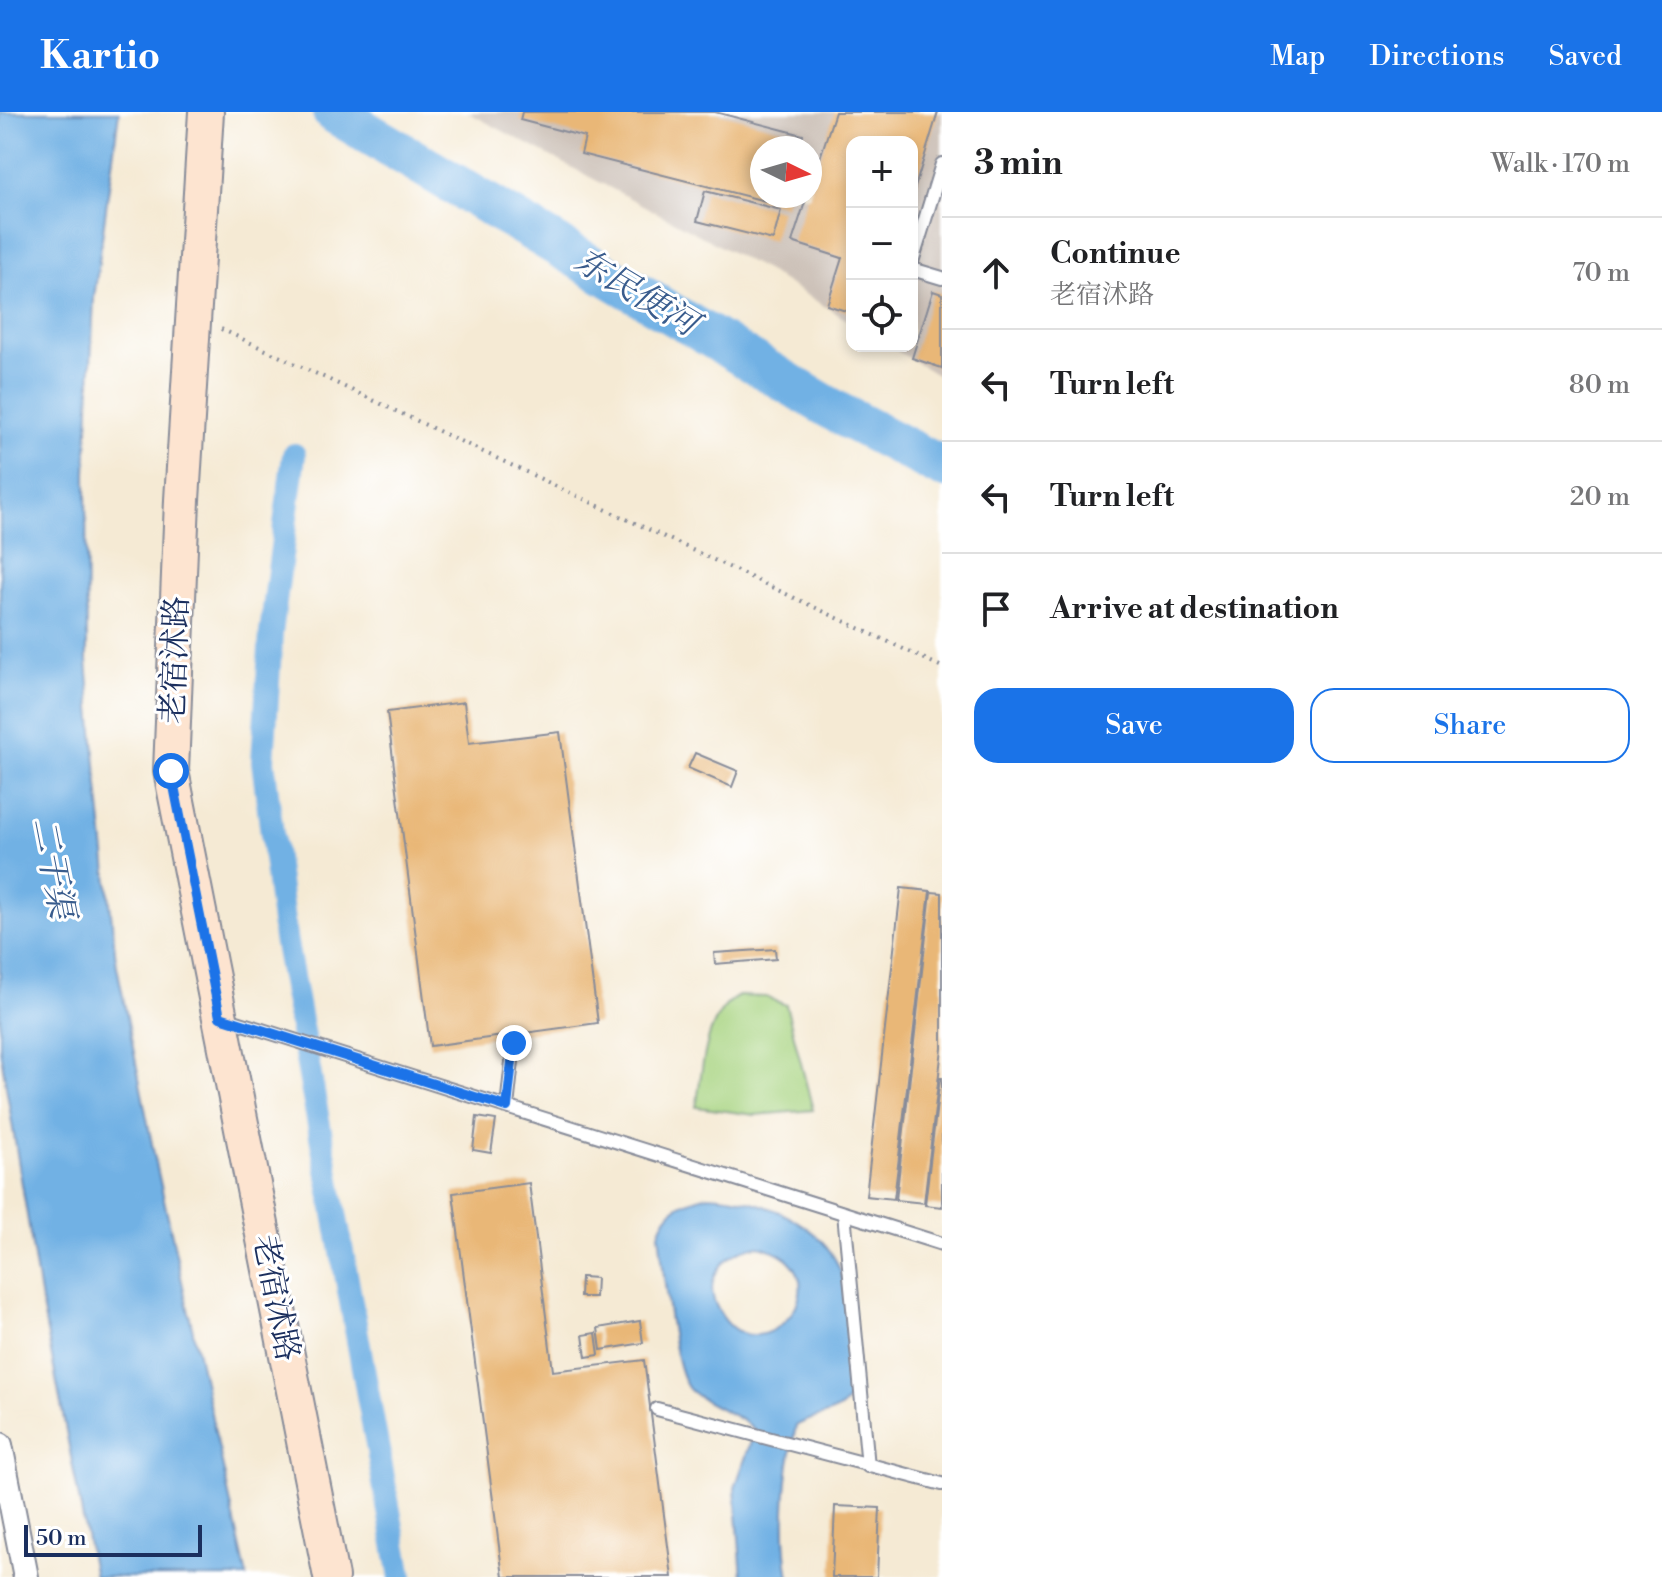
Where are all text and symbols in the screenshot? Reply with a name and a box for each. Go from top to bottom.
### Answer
text: Kartio [40,33,160,80]
text: Map [1270,39,1325,74]
text: Directions [1369,39,1504,74]
text: Saved [1548,39,1622,74]
north arrow [750,136,822,208]
map controls [846,136,918,352]
button: + [846,136,918,208]
text: 3 min [974,143,1063,185]
text: Walk · 170 m [1491,148,1630,180]
button: − [846,208,918,280]
text: Continue [1050,235,1181,273]
water label: 东民便河 [567,240,710,349]
icon: ahead [974,251,1018,295]
text: 70 m [1572,257,1630,289]
text: 老宿沭路 [1050,279,1154,311]
button: locate [846,280,918,352]
icon: left [974,363,1018,407]
text: Turn left [1050,366,1174,404]
text: 80 m [1569,369,1630,401]
icon: left [974,475,1018,519]
text: Turn left [1050,478,1174,516]
text: 20 m [1570,481,1630,513]
icon: arrive [974,587,1018,631]
text: Arrive at destination [1050,590,1339,628]
street label: 老宿沭路 [153,595,197,725]
button: Save [974,688,1294,763]
button: Share [1310,688,1630,763]
route start [153,753,189,789]
water label: 二干渠 [22,814,83,926]
route end [496,1025,532,1061]
street label: 老宿沭路 [244,1231,308,1365]
scale bar [24,1521,202,1557]
text: 50 m [36,1525,87,1552]

